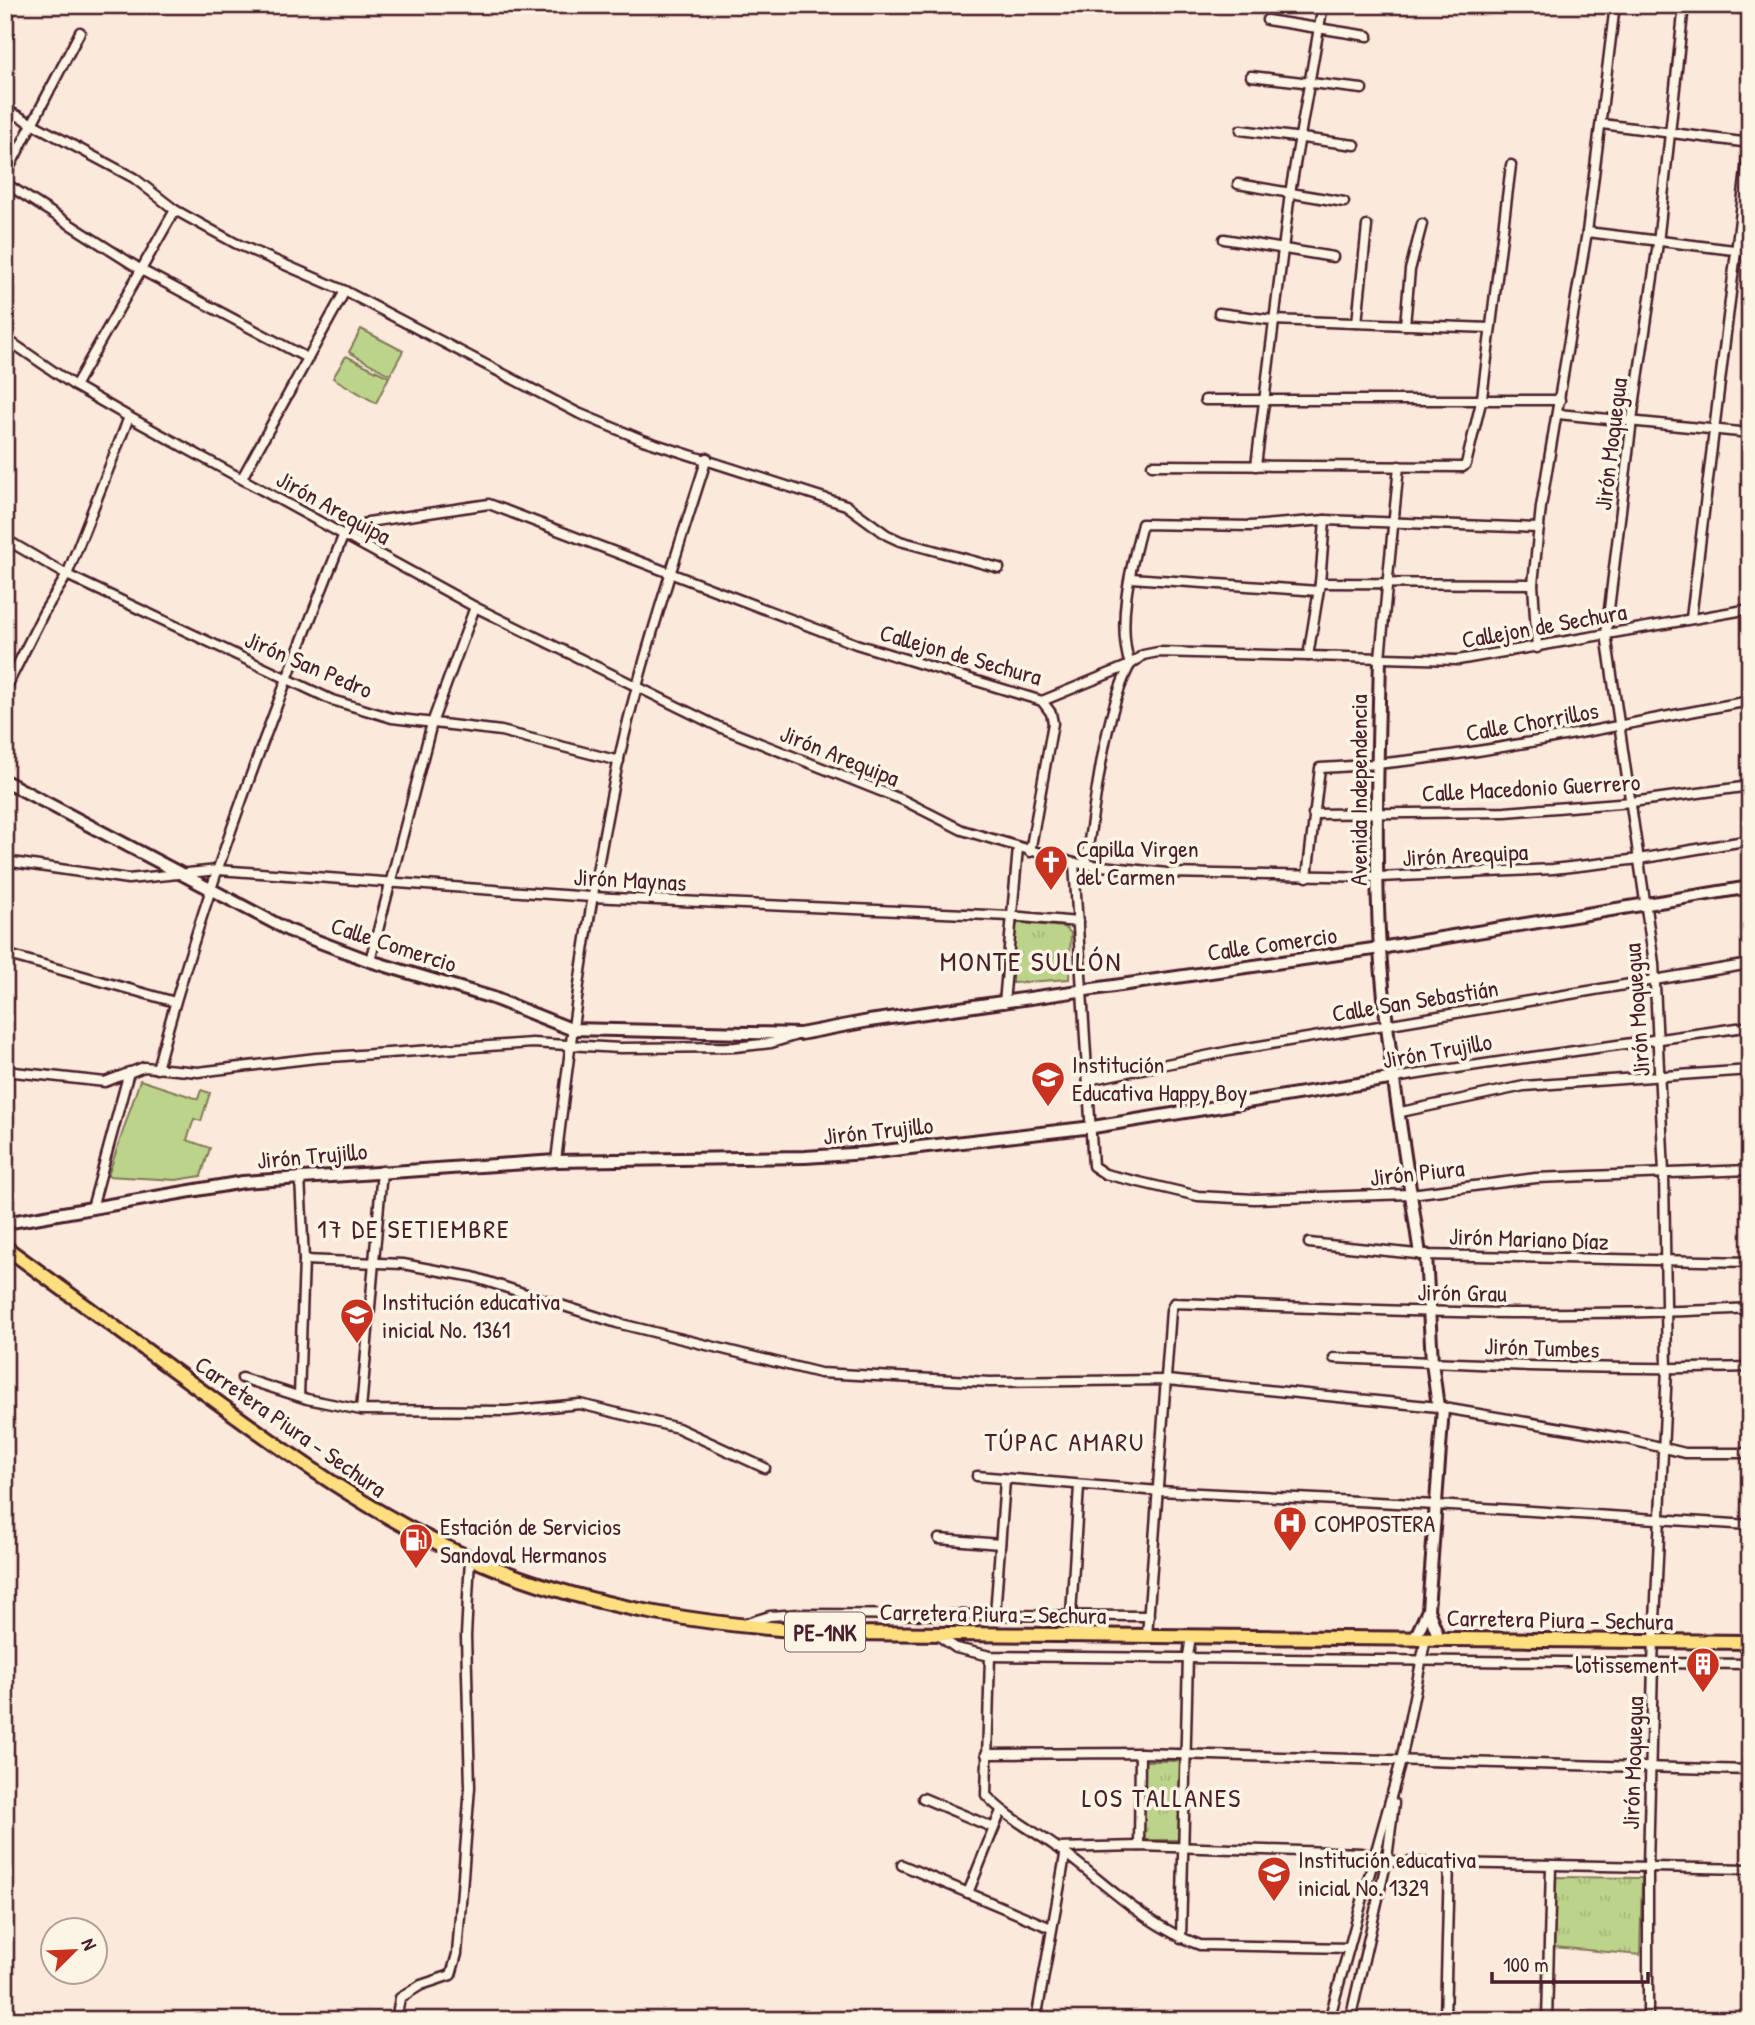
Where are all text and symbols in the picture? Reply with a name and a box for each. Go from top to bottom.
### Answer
street label: Jirón Moquegua [1586,376,1634,512]
street label: Jirón Arequipa [271,463,397,551]
street label: Callejon de Sechura [1459,595,1629,655]
street label: Callejon de Sechura [876,616,1046,692]
street label: Jirón San Pedro [240,623,378,705]
street label: Avenida Independencia [1342,694,1374,886]
street label: Calle Chorrillos [1463,694,1601,748]
street label: Jirón Arequipa [776,717,904,793]
street label: Calle Macedonio Guerrero [1421,765,1641,809]
place label: Capilla Virgen del Carmen [1076,832,1199,892]
street label: Jirón Arequipa [1401,835,1529,873]
church icon: Capilla Virgen del Carmen [1032,843,1070,892]
street label: Jirón Maynas [573,860,687,898]
street label: Calle Comercio [327,909,461,979]
street label: Calle Comercio [1205,918,1339,968]
district label: MONTE SULLÓN [940,942,1122,980]
street label: Jirón Moquegua [1615,942,1657,1078]
street label: Calle San Sebastián [1330,971,1500,1029]
street label: Jirón Trujillo [1380,1025,1495,1075]
place label: Institución Educativa Happy Boy [1072,1048,1247,1108]
school or university icon: Institución Educativa Happy Boy [1029,1059,1067,1108]
street label: Jirón Trujillo [821,1108,935,1152]
street label: Jirón Trujillo [255,1134,369,1176]
street label: Jirón Piura [1368,1151,1466,1193]
district label: 17 DE SETIEMBRE [317,1211,511,1246]
street label: Jirón Mariano Díaz [1449,1219,1609,1257]
street label: Jirón Grau [1417,1275,1507,1309]
place label: Institución educativa inicial No. 1361 [382,1285,560,1345]
school or university icon: Institución educativa inicial No. 1361 [338,1296,376,1345]
street label: Jirón Tumbes [1484,1329,1600,1365]
street label: Carretera Piura - Sechura [189,1348,393,1504]
district label: TÚPAC AMARU [985,1424,1145,1459]
hospital icon: COMPOSTERA [1271,1504,1309,1553]
place label: COMPOSTERA [1314,1507,1435,1539]
place label: Estación de Servicios Sandoval Hermanos [440,1510,621,1570]
fuel station icon: Estación de Servicios Sandoval Hermanos [397,1521,435,1570]
street label: Carretera Piura - Sechura [879,1595,1107,1631]
street label: Carretera Piura - Sechura [1446,1601,1674,1637]
road number: PE-1NK [785,1612,865,1652]
building icon: lotissement [1684,1645,1722,1694]
place label: lotissement [1575,1648,1679,1680]
street label: Jirón Moquegua [1614,1696,1650,1830]
district label: LOS TALLANES [1082,1780,1242,1815]
place label: Institución educativa inicial No. 1329 [1298,1843,1476,1903]
school or university icon: Institución educativa inicial No. 1329 [1255,1854,1293,1903]
north arrow [38,1916,108,1986]
text: N [76,1934,103,1954]
scale bar [1492,1941,1648,1985]
text: 100 m [1503,1950,1549,1979]

